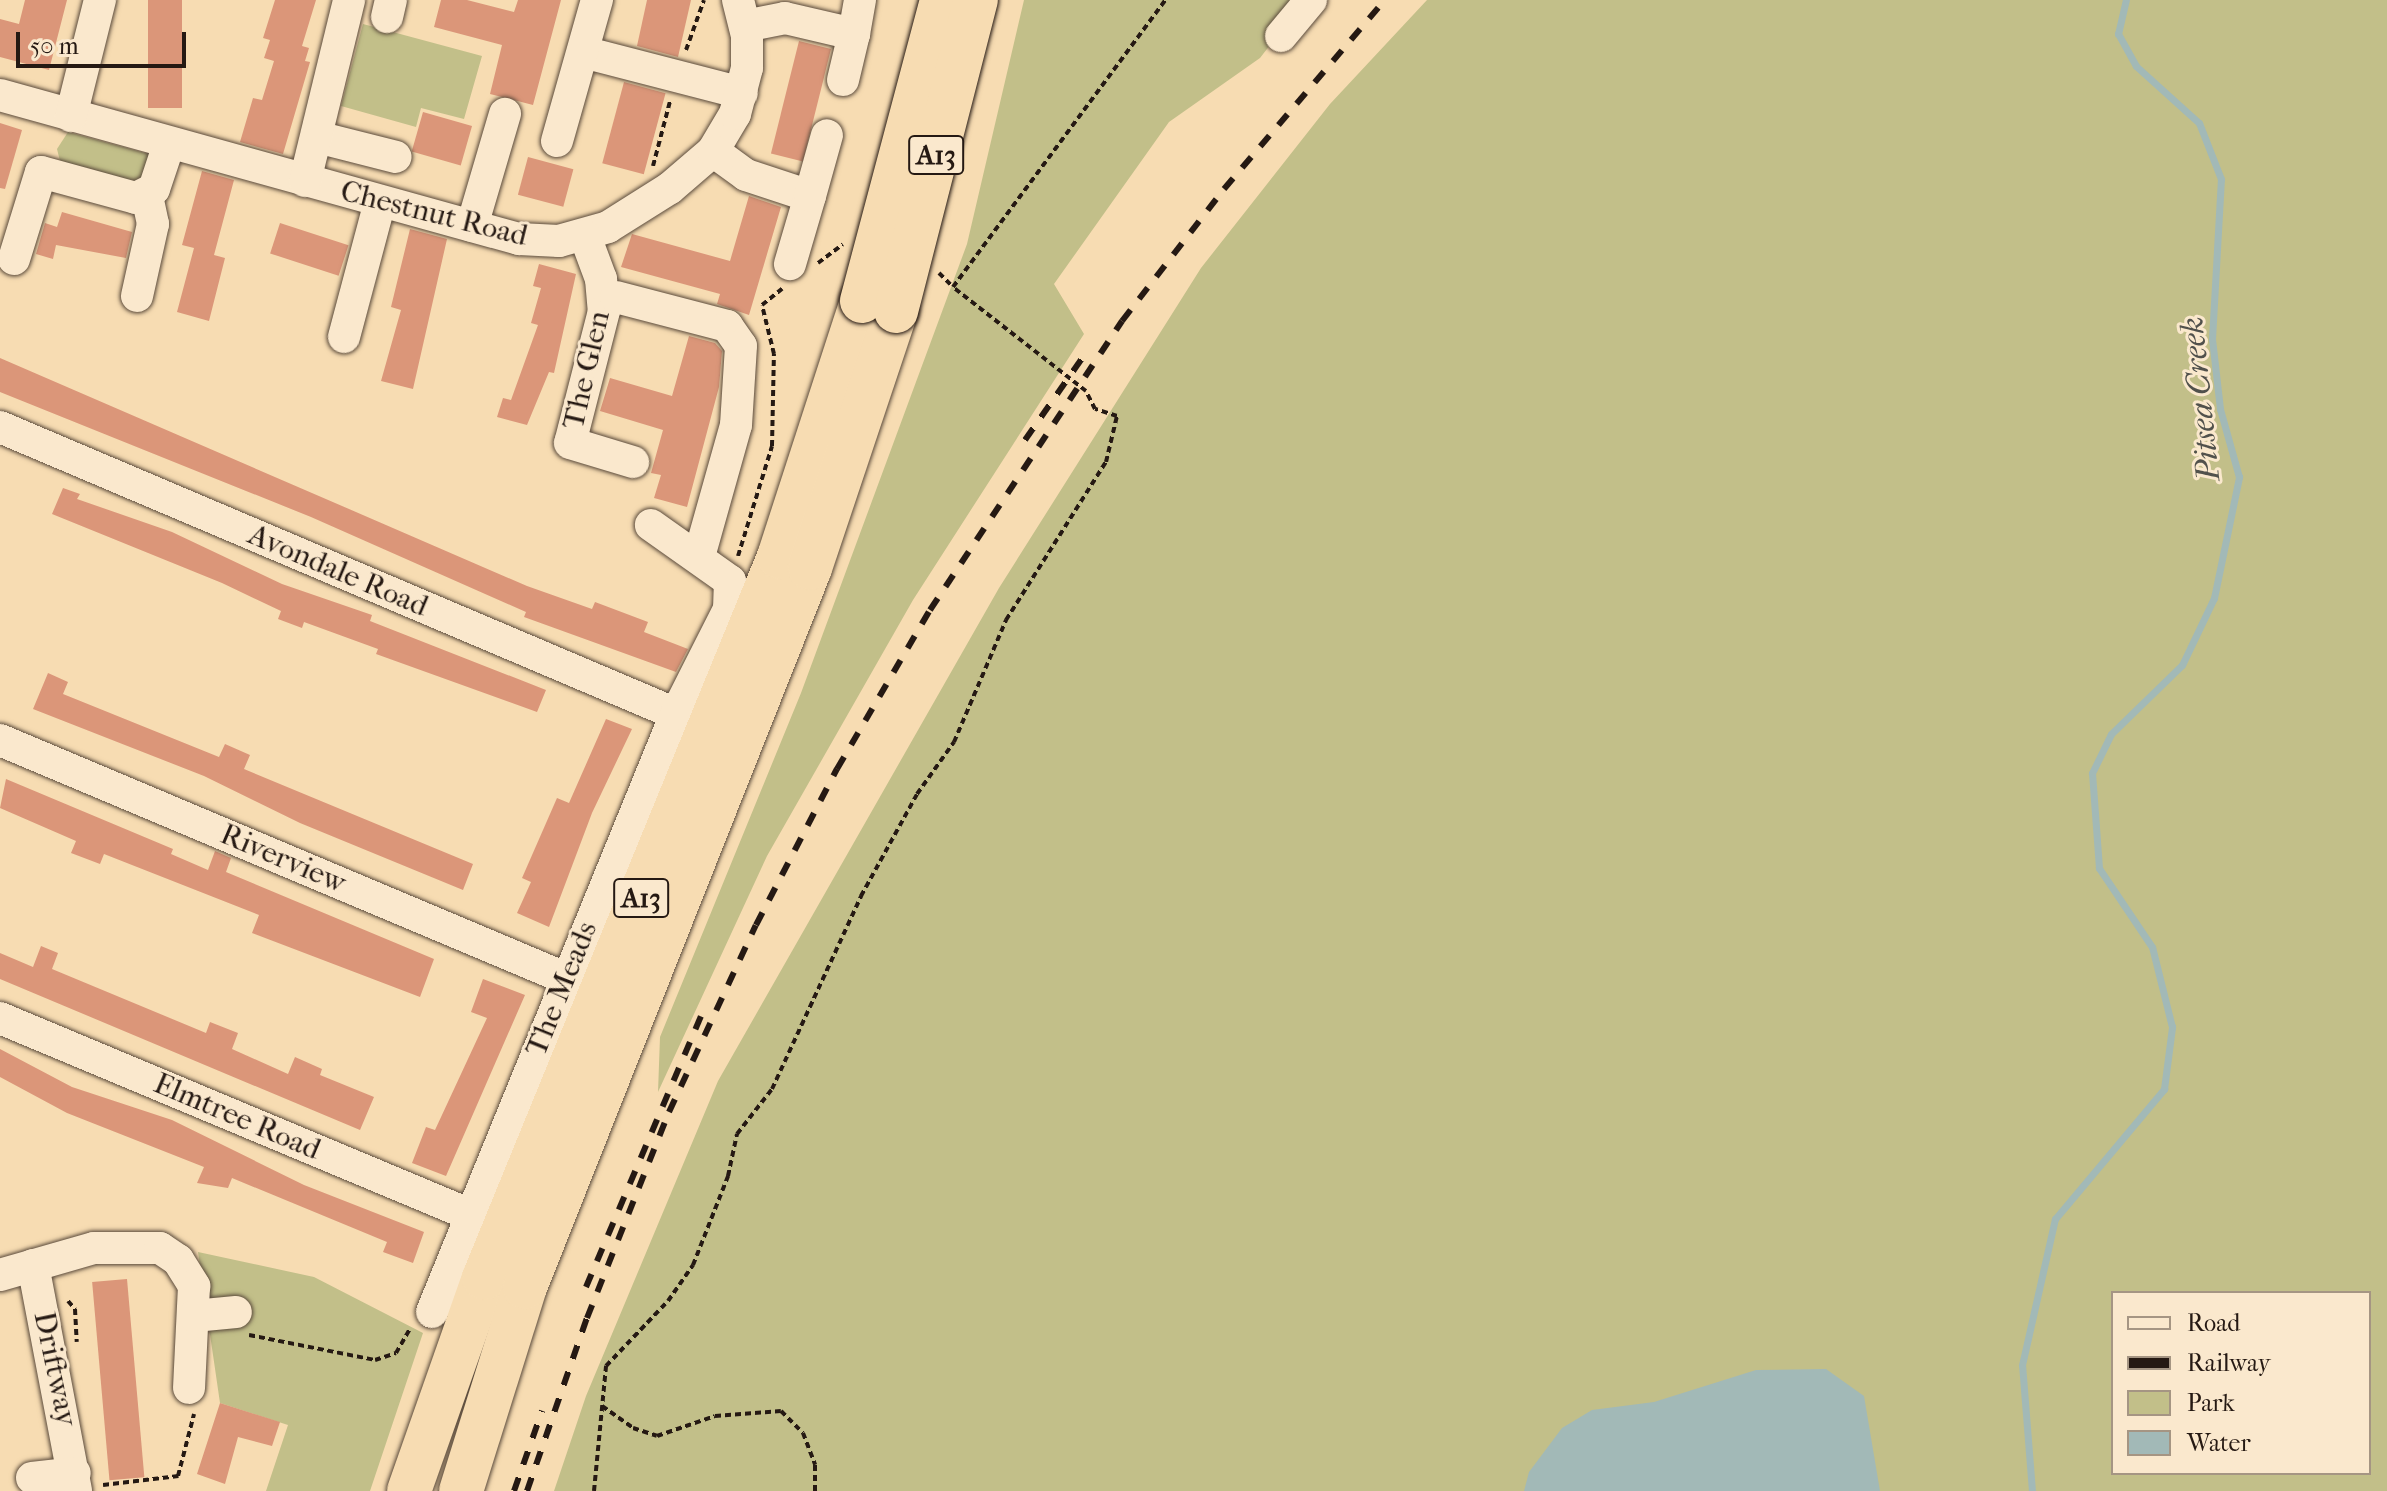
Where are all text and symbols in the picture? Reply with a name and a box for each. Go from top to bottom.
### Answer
scale bar [20,16,190,66]
text: 50 m [30,32,79,60]
road number: A13 [908,131,964,179]
street label: Chestnut Road [337,173,531,255]
street label: The Glen [556,307,618,433]
water label: Pitsea Creek [2173,315,2229,483]
street label: Avondale Road [243,517,433,625]
street label: Riverview [215,816,351,902]
road number: A13 [613,874,669,922]
street label: The Meads [519,916,605,1062]
street label: Elmtree Road [148,1066,326,1168]
legend [2111,1291,2371,1475]
street label: Driftway [25,1308,85,1430]
text: Road [2187,1309,2240,1337]
text: Railway [2187,1349,2270,1377]
text: Park [2187,1389,2235,1417]
text: Water [2187,1429,2251,1457]

